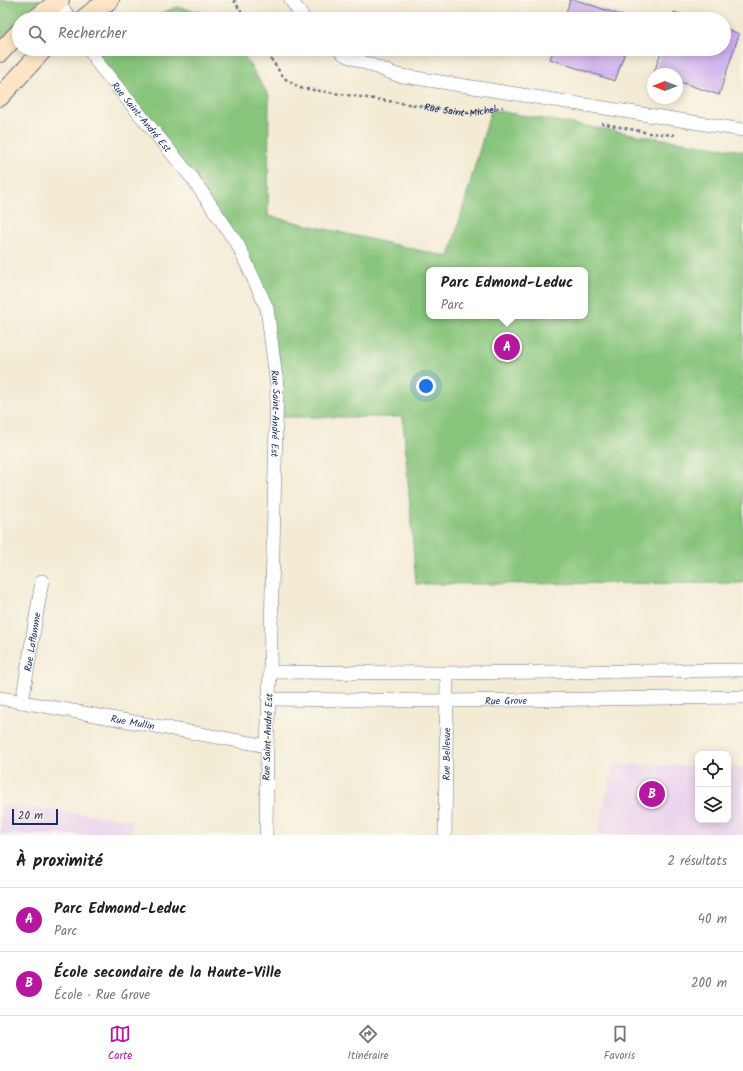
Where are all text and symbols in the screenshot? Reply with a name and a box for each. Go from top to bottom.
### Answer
search box [12,12,731,56]
text: Rechercher [58,22,126,46]
icon: search [26,23,48,45]
north arrow [647,68,683,104]
street label: Rue Saint-André Est [107,79,175,156]
street label: Rue Saint-Michel [423,99,498,122]
popup [426,267,588,319]
text: Parc Edmond-Leduc [441,271,573,295]
text: Parc [441,295,464,316]
pin: A [494,332,520,362]
street label: Rue Saint-André Est [266,369,284,458]
your location [416,376,436,396]
street label: Rue Laflamme [20,611,46,673]
street label: Rue Saint-André Est [258,693,278,781]
street label: Rue Grove [485,693,528,709]
street label: Rue Mullin [109,711,156,735]
street label: Rue Bellevue [439,727,455,781]
map controls [695,751,731,823]
button: locate [695,751,731,787]
pin: B [639,779,665,809]
button: layers [695,787,731,823]
scale bar [12,807,58,826]
text: 20 m [18,807,43,825]
text: À proximité [16,848,103,875]
text: 2 résultats [668,851,727,872]
text: Parc Edmond-Leduc [54,897,186,921]
text: A [25,909,33,930]
text: 40 m [698,909,727,930]
text: Parc [54,921,77,942]
text: École secondaire de la Haute-Ville [54,961,281,985]
text: B [25,973,33,994]
text: 200 m [691,973,727,994]
text: École · Rue Grove [54,985,150,1006]
tab: Carte [108,1023,132,1065]
tab: Itinéraire [348,1023,389,1065]
tab: Favoris [604,1023,635,1065]

